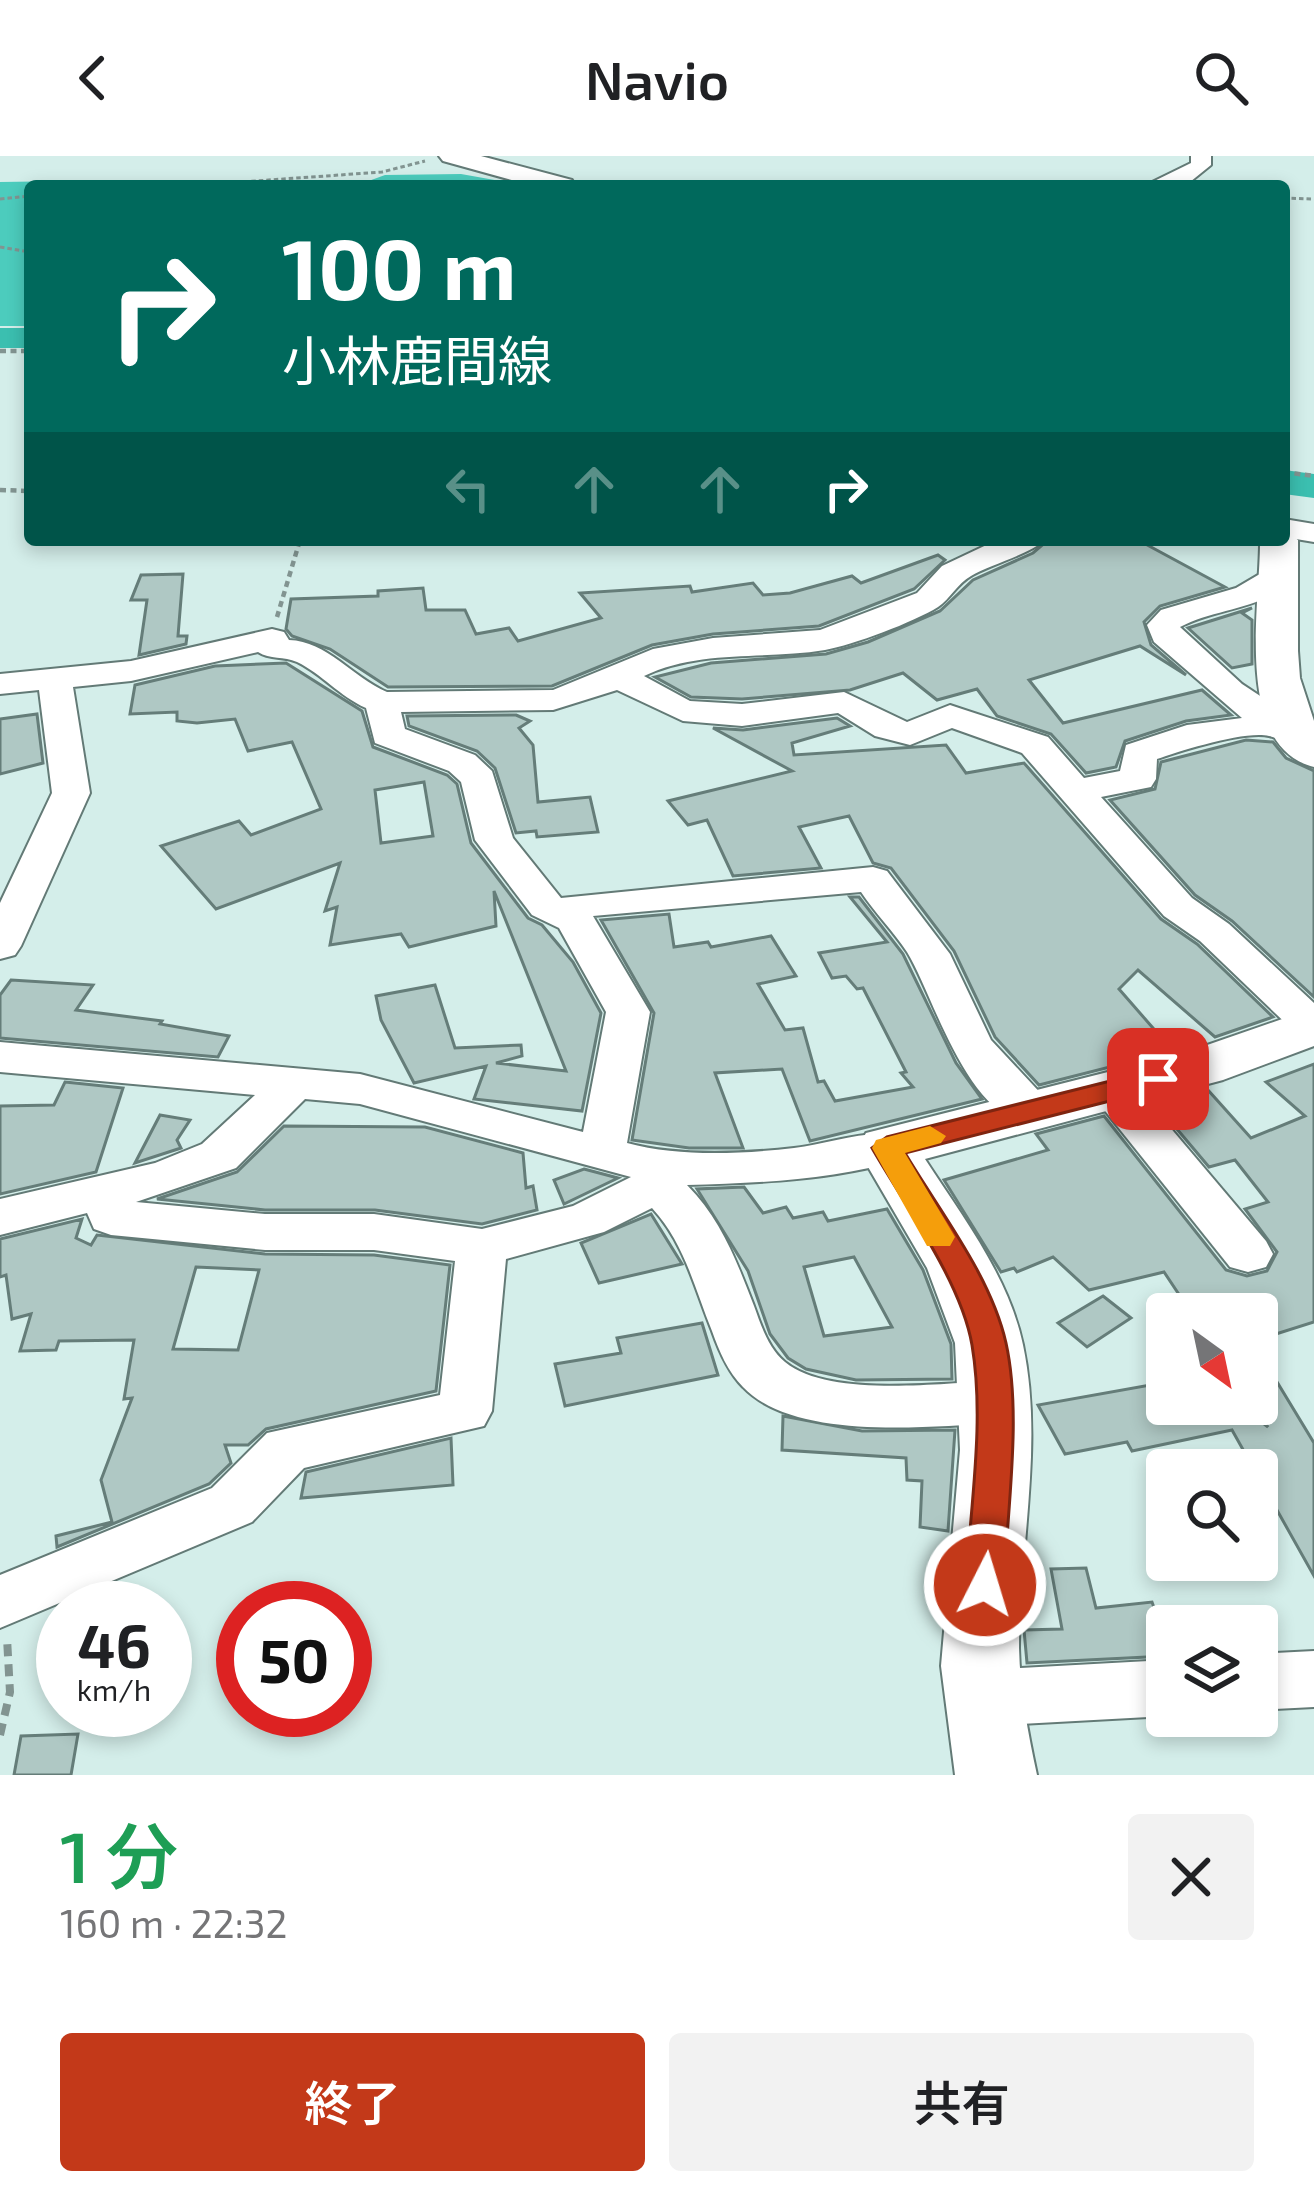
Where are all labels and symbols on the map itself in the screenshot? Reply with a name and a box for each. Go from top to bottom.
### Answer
pin [1107,1028,1209,1130]
north arrow [1146,1293,1278,1425]
position arrow [922,1522,1048,1648]
speed limit sign: 50 [216,1581,372,1737]

